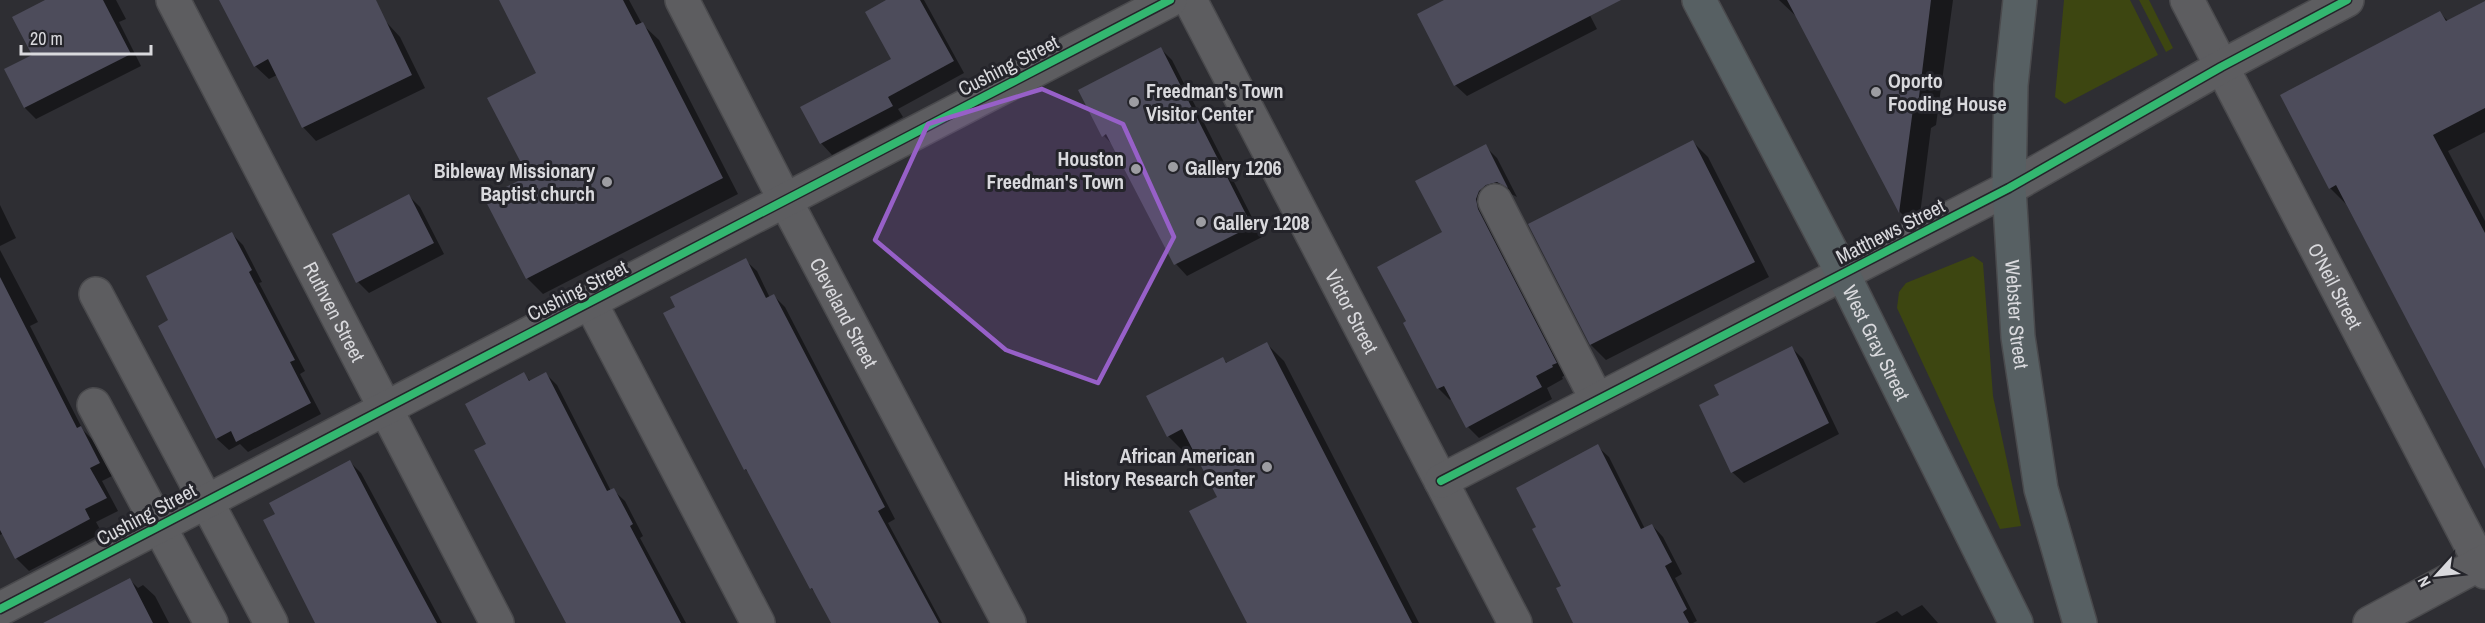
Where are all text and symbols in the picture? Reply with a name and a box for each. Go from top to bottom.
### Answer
scale bar [21,18,152,56]
text: 20 m [30,26,63,51]
street label: Cushing Street [953,28,1063,102]
place label: Oporto Fooding House [1888,67,2007,117]
place label: Freedman's Town Visitor Center [1146,77,1284,127]
marker: Oporto Fooding House [1869,85,1883,99]
marker: Freedman's Town Visitor Center [1127,95,1141,109]
place label: Houston Freedman's Town [986,145,1124,195]
place label: Gallery 1206 [1185,154,1282,181]
place label: Bibleway Missionary Baptist church [434,157,596,207]
marker: Gallery 1206 [1166,160,1180,174]
marker: Houston Freedman's Town [1129,162,1143,176]
marker: Bibleway Missionary Baptist church [600,175,614,189]
street label: Matthews Street [1831,192,1949,270]
place label: Gallery 1208 [1213,209,1310,236]
marker: Gallery 1208 [1194,215,1208,229]
street label: O'Neil Street [2302,238,2370,334]
street label: Cleveland Street [804,252,885,373]
street label: Cushing Street [522,253,632,327]
street label: Ruthven Street [298,257,372,367]
street label: Webster Street [2000,259,2036,371]
street label: Victor Street [1319,265,1386,358]
street label: West Gray Street [1837,280,1917,405]
place label: African American History Research Center [1064,442,1256,492]
marker: African American History Research Center [1260,460,1274,474]
street label: Cushing Street [91,476,201,552]
north arrow [2407,545,2467,605]
text: N [2412,573,2436,591]

